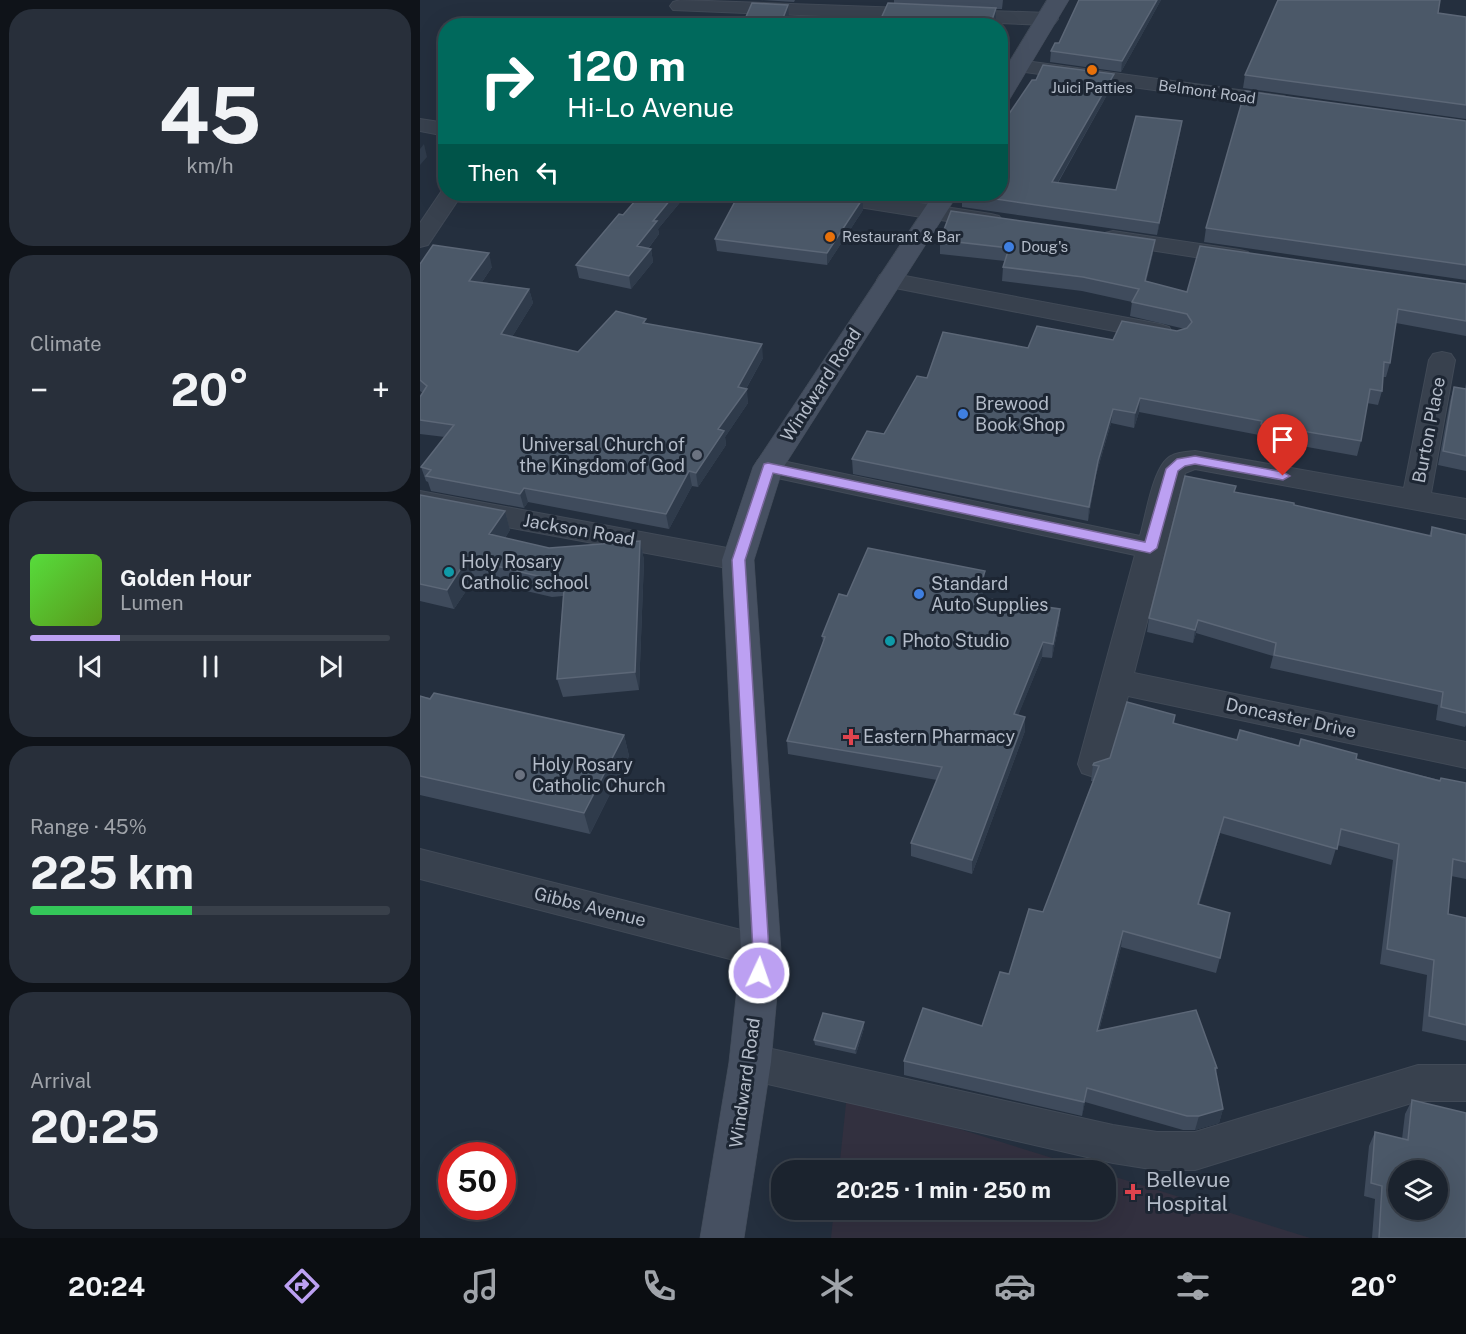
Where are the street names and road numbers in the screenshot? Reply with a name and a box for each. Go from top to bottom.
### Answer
street label: Belmont Road [1157,76,1257,107]
street label: Windward Road [776,324,865,445]
street label: Burton Place [1408,375,1449,485]
street label: Jackson Road [522,509,637,550]
street label: Doncaster Drive [1224,693,1358,742]
street label: Gibbs Avenue [532,882,648,931]
street label: Windward Road [725,1016,764,1149]

